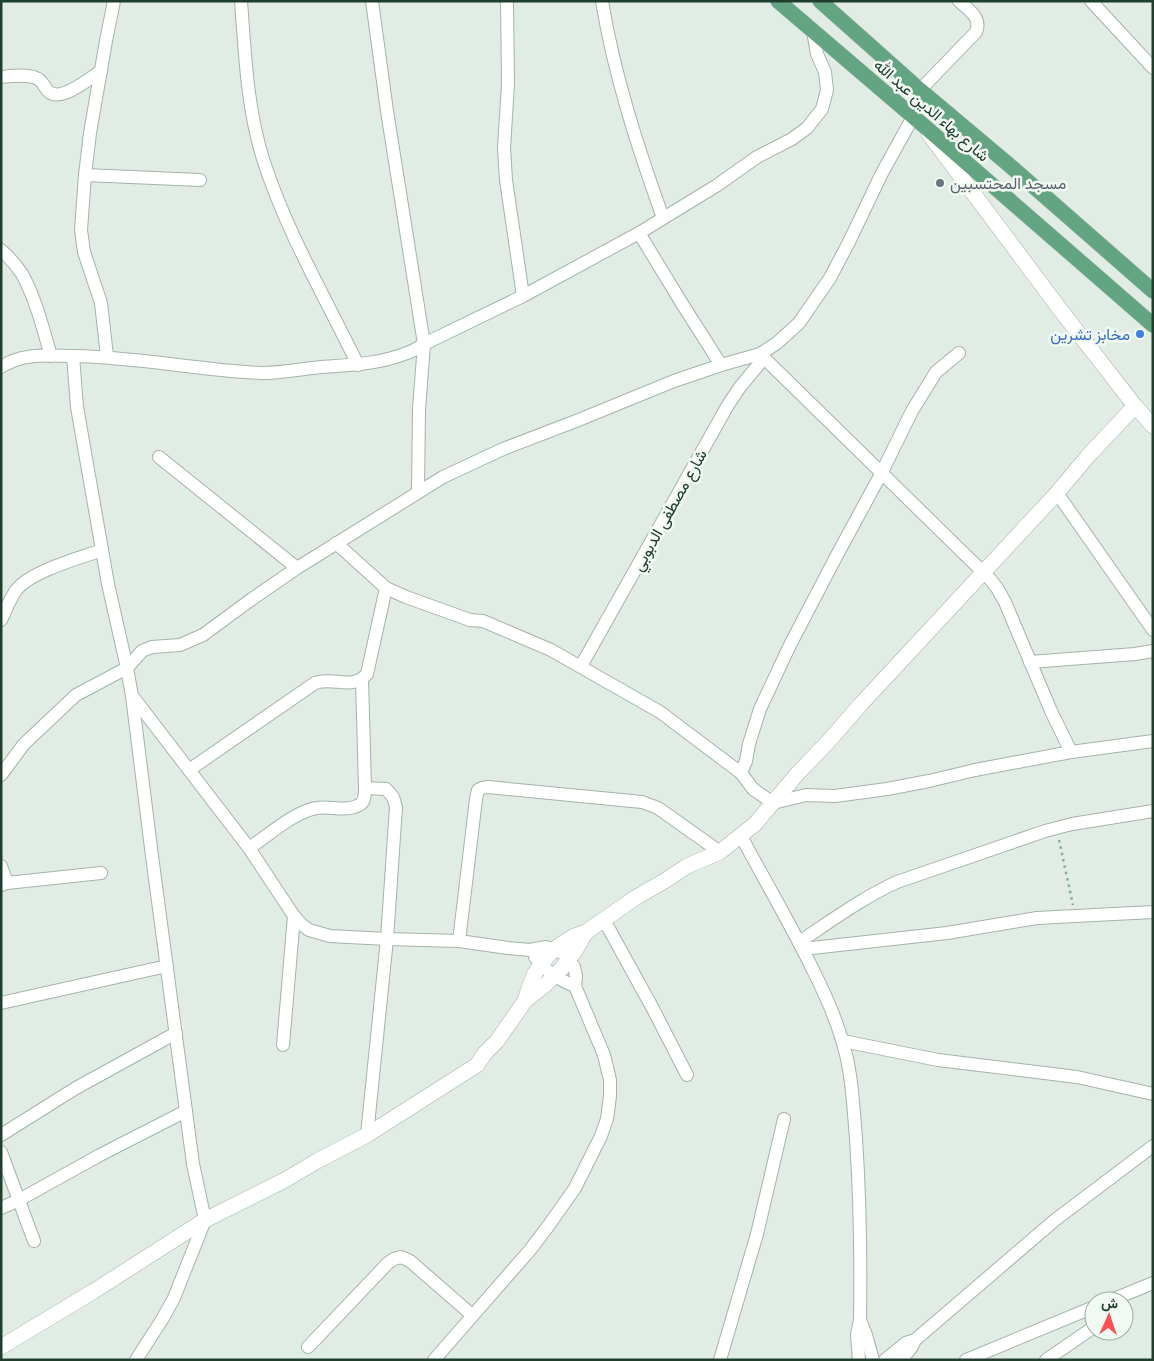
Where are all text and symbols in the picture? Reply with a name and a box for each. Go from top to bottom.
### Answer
street label: شارع بهاء الدين عبد الله [869,55,993,167]
place label: مسجد المحتسبين [950,174,1066,194]
marker: مسجد المحتسبين [934,177,946,189]
place label: مخابز تشرين [1050,325,1130,345]
marker: مخابز تشرين [1134,328,1146,340]
street label: شارع مصطفى الدبوبي [628,446,714,576]
north arrow [1084,1291,1134,1341]
text: ش [1101,1295,1119,1312]

